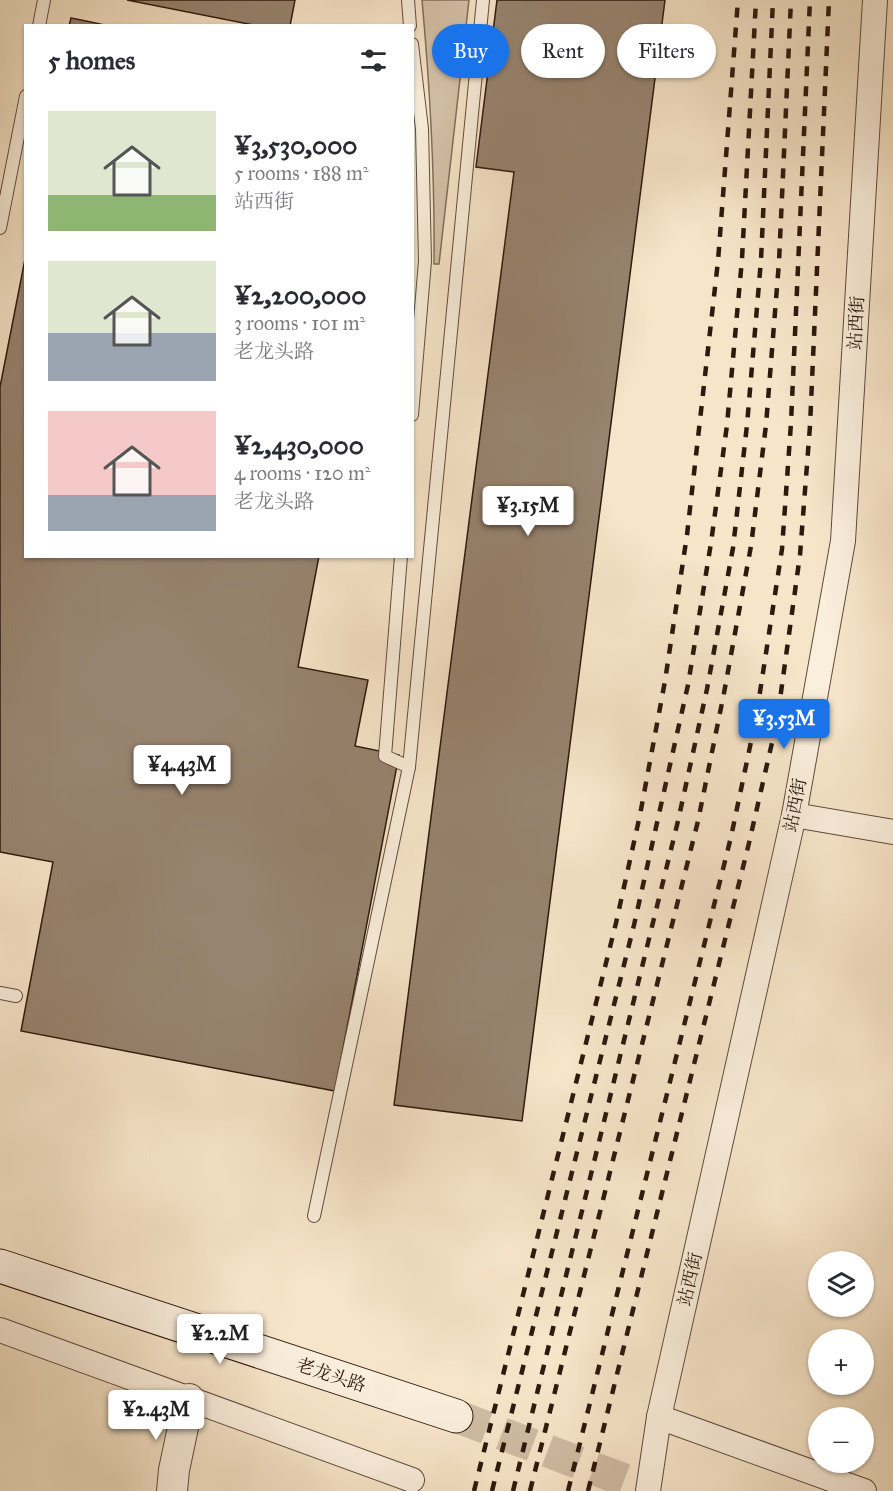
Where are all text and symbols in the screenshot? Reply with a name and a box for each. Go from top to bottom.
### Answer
chip: Buy [432,24,509,78]
chip: Rent [521,24,605,78]
chip: Filters [617,24,716,78]
text: 5 homes [48,44,135,76]
icon: filters [357,44,390,77]
text: ¥3,530,000 [234,129,357,161]
icon: home [96,135,168,207]
text: 5 rooms · 188 m² [234,161,369,185]
text: 站西街 [234,189,294,213]
text: ¥2,200,000 [234,279,366,311]
icon: home [96,285,168,357]
street label: 站西街 [844,295,868,351]
text: 3 rooms · 101 m² [234,311,365,335]
text: 老龙头路 [234,339,314,363]
text: ¥2,430,000 [234,429,364,461]
icon: home [96,435,168,507]
text: 4 rooms · 120 m² [234,461,371,485]
pin: ¥3.15M [479,486,577,537]
text: 老龙头路 [234,489,314,513]
text: ¥3.15M [497,493,559,517]
pin: ¥3.53M [735,699,833,750]
text: ¥3.53M [753,706,815,730]
pin: ¥4.43M [133,745,231,796]
text: ¥4.43M [148,752,216,776]
street label: 站西街 [779,776,811,834]
street label: 站西街 [673,1250,707,1308]
map controls [808,1251,874,1473]
button: layers [808,1251,874,1317]
pin: ¥2.2M [178,1314,262,1365]
text: ¥2.2M [191,1321,249,1345]
button: + [808,1329,874,1395]
street label: 老龙头路 [293,1353,369,1397]
pin: ¥2.43M [107,1390,205,1441]
text: ¥2.43M [122,1397,190,1421]
button: − [808,1407,874,1473]

